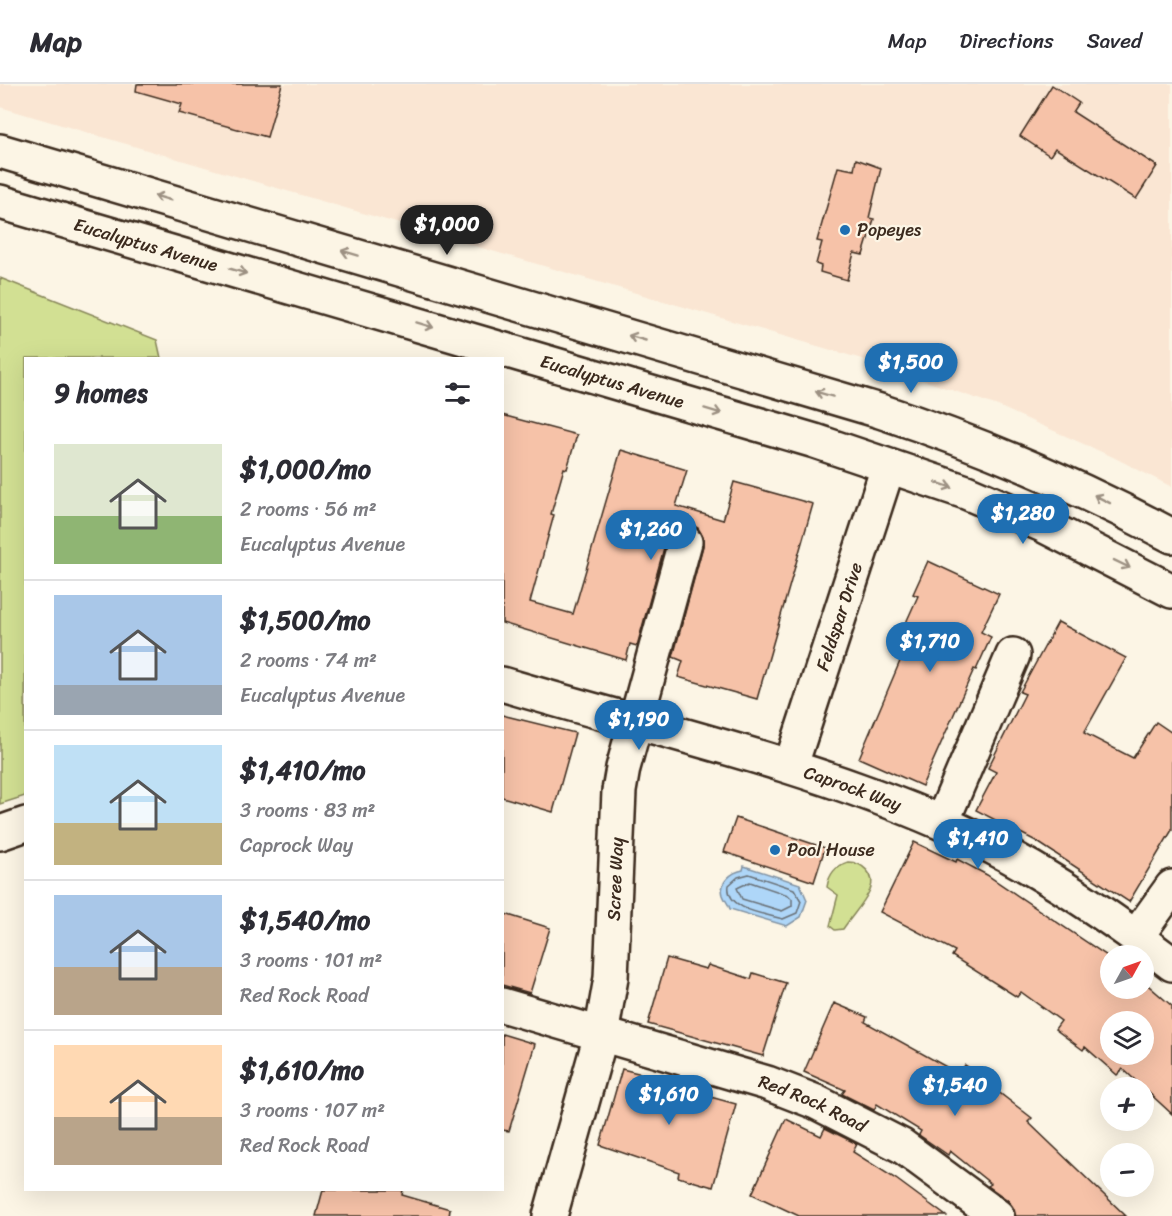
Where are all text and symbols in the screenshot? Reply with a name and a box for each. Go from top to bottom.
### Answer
text: Map [30,17,82,66]
text: Map [888,22,926,60]
text: Directions [959,22,1054,60]
text: Saved [1087,22,1142,60]
one-way arrow [154,192,173,203]
pin: $1,000 [398,205,496,256]
text: $1,000 [414,207,480,242]
street label: Eucalyptus Avenue [70,209,222,281]
place label: Popeyes [857,214,922,246]
marker: Popeyes [838,223,852,237]
one-way arrow [341,247,360,258]
one-way arrow [228,266,247,277]
one-way arrow [415,320,434,331]
one-way arrow [628,332,647,343]
pin: $1,500 [862,343,960,394]
street label: Eucalyptus Avenue [536,345,688,418]
text: $1,500 [879,345,943,380]
text: 9 homes [54,370,148,416]
icon: filters [441,377,474,410]
one-way arrow [815,388,834,399]
one-way arrow [703,406,722,417]
text: $1,000/mo [240,446,371,492]
icon: home [102,468,174,540]
one-way arrow [934,480,953,491]
text: 2 rooms · 56 m² [240,492,377,527]
one-way arrow [1093,492,1111,504]
pin: $1,280 [974,494,1072,545]
text: $1,280 [991,496,1055,531]
pin: $1,260 [602,510,700,561]
text: $1,260 [620,512,682,547]
text: Eucalyptus Avenue [240,527,405,562]
street label: Feldspar Drive [807,558,872,675]
one-way arrow [1113,559,1131,570]
text: $1,500/mo [240,597,370,643]
icon: home [102,619,174,691]
pin: $1,710 [881,622,979,673]
text: $1,710 [900,624,960,659]
text: 2 rooms · 74 m² [240,643,377,678]
text: Eucalyptus Avenue [240,678,405,713]
pin: $1,190 [590,700,688,751]
text: $1,190 [609,702,669,737]
text: $1,410/mo [240,747,366,793]
street label: Caprock Way [800,756,907,821]
icon: home [102,769,174,841]
text: 3 rooms · 83 m² [240,793,375,828]
pin: $1,410 [929,819,1027,870]
text: $1,410 [947,821,1009,856]
text: Caprock Way [240,828,353,863]
place label: Pool House [787,834,875,866]
street label: Scree Way [597,836,633,921]
marker: Pool House [768,843,782,857]
text: $1,540/mo [240,897,370,943]
icon: home [102,919,174,991]
text: 3 rooms · 101 m² [240,943,382,978]
north arrow [1100,945,1154,999]
map controls [1100,945,1154,1197]
text: Red Rock Road [240,978,369,1013]
button: layers [1100,1011,1154,1065]
text: $1,610/mo [240,1047,364,1093]
street label: Red Rock Road [755,1065,874,1142]
pin: $1,540 [906,1066,1004,1117]
text: $1,540 [923,1068,987,1103]
icon: home [102,1069,174,1141]
pin: $1,610 [620,1075,718,1126]
text: $1,610 [639,1077,699,1112]
button: + [1100,1077,1154,1131]
text: 3 rooms · 107 m² [240,1093,385,1128]
text: Red Rock Road [240,1128,369,1163]
button: − [1100,1143,1154,1197]

